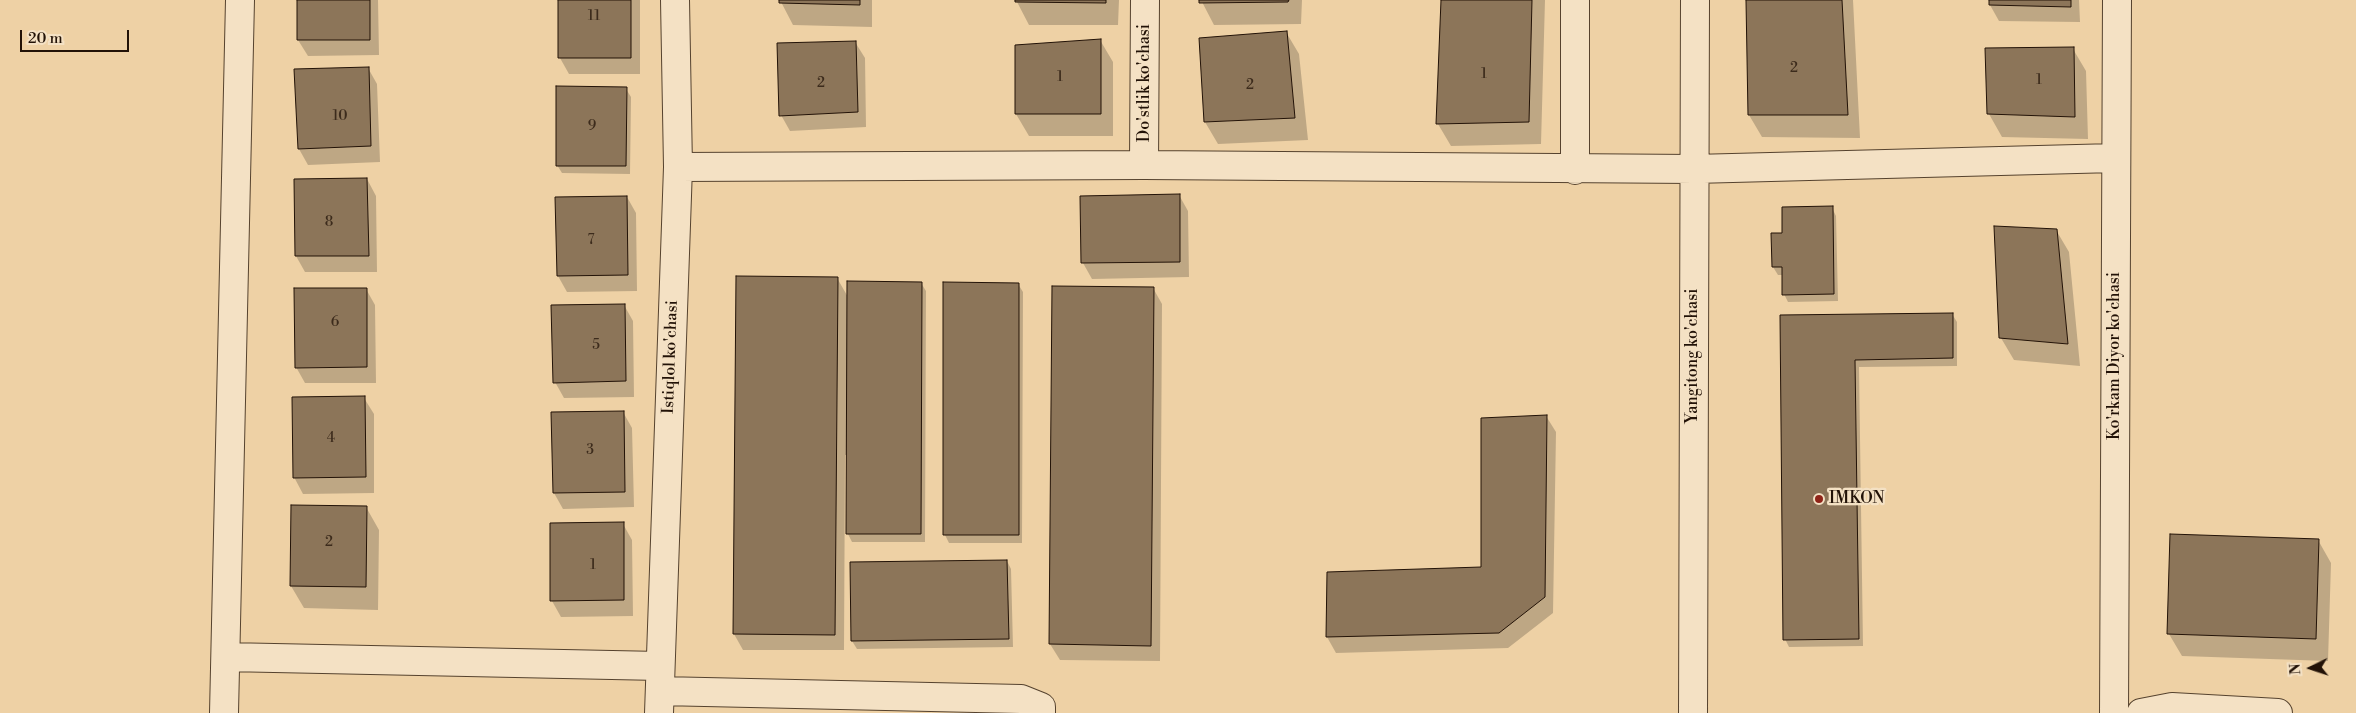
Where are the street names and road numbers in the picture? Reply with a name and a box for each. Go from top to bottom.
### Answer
street label: Do'stlik ko'chasi [1135,24,1155,142]
street label: Ko'rkam Diyor ko'chasi [2105,272,2125,440]
street label: Yangitong ko'chasi [1683,289,1703,423]
street label: Istiqlol ko'chasi [659,300,683,414]

